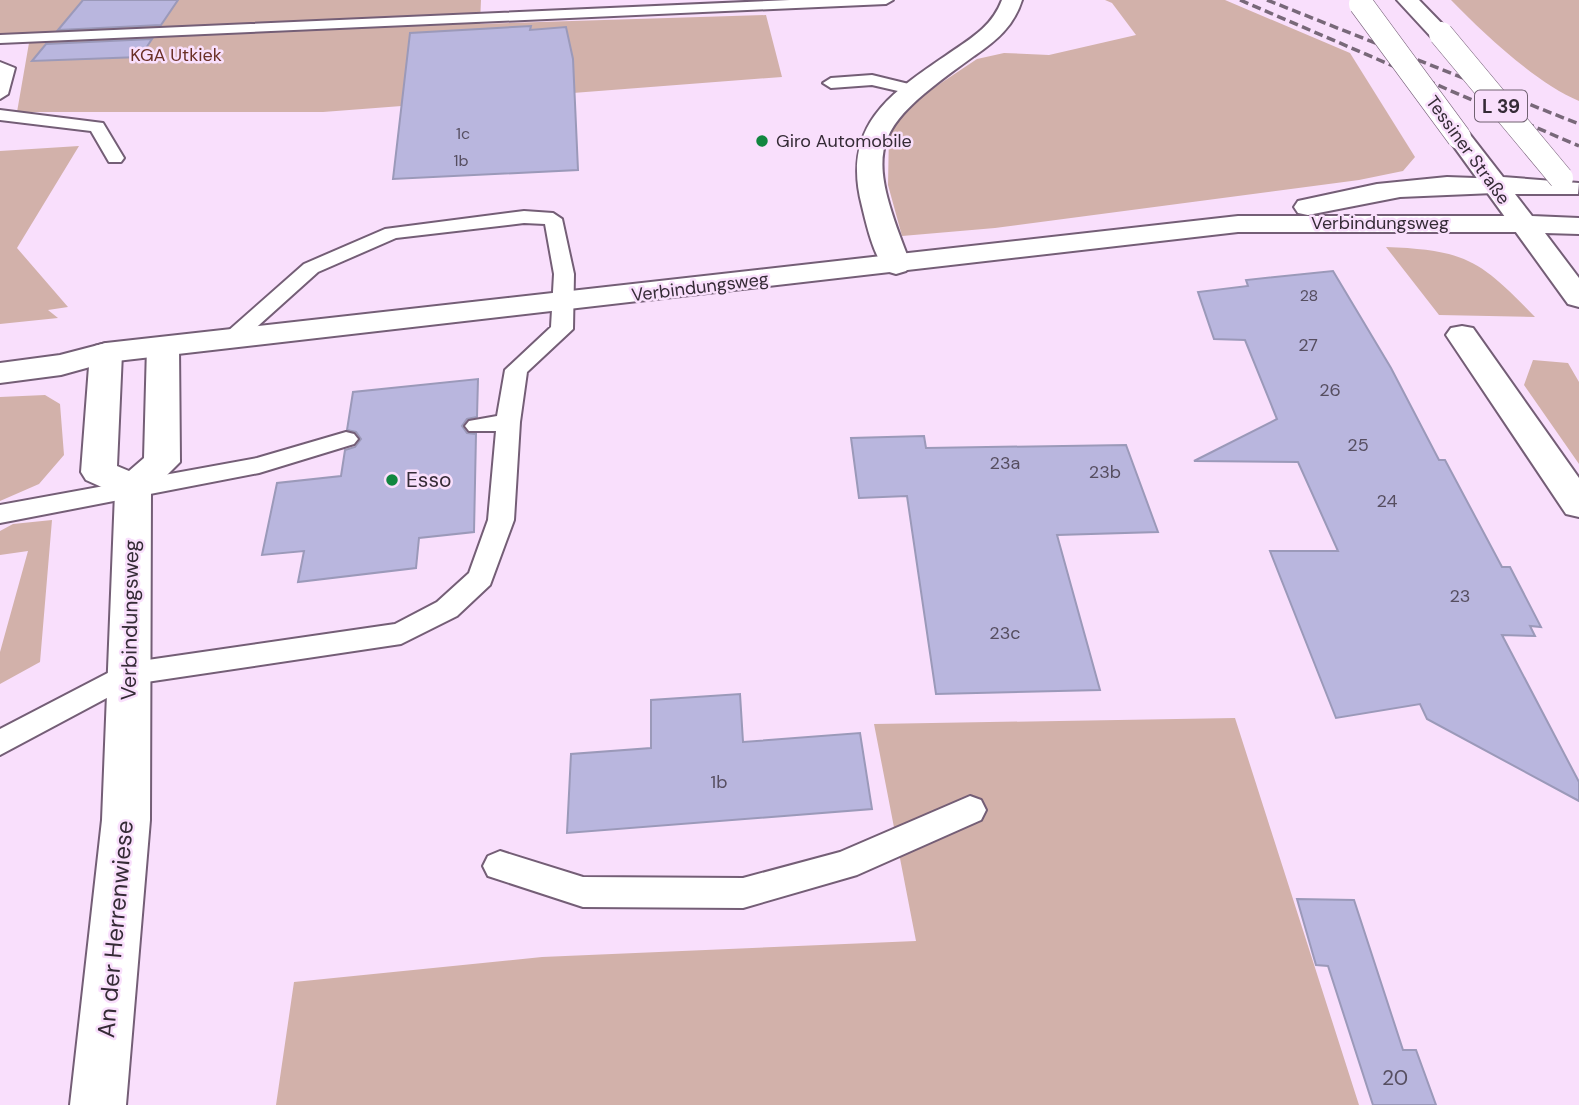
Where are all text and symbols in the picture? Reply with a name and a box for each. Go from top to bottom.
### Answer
park label: KGA Utkiek [130,43,222,67]
road number: L 39 [1475,90,1527,122]
street label: Tessiner Straße [1420,91,1516,209]
house number: 1c [456,123,470,144]
place label: Giro Automobile [776,129,912,153]
marker: Giro Automobile [754,133,770,149]
house number: 1b [453,150,469,171]
street label: Verbindungsweg [1311,211,1449,235]
street label: Verbindungsweg [630,267,770,307]
house number: 28 [1300,285,1318,306]
house number: 27 [1298,333,1318,357]
house number: 26 [1319,378,1341,402]
house number: 25 [1347,433,1369,457]
house number: 23a [990,451,1020,475]
house number: 23b [1089,460,1121,484]
place label: Esso [406,466,451,494]
marker: Esso [384,472,400,488]
house number: 24 [1377,489,1398,513]
street label: Verbindungsweg [115,539,145,701]
house number: 23 [1449,584,1471,608]
house number: 23c [989,621,1021,645]
house number: 1b [711,770,727,794]
street label: An der Herrenwiese [90,819,140,1039]
house number: 20 [1382,1064,1408,1092]

